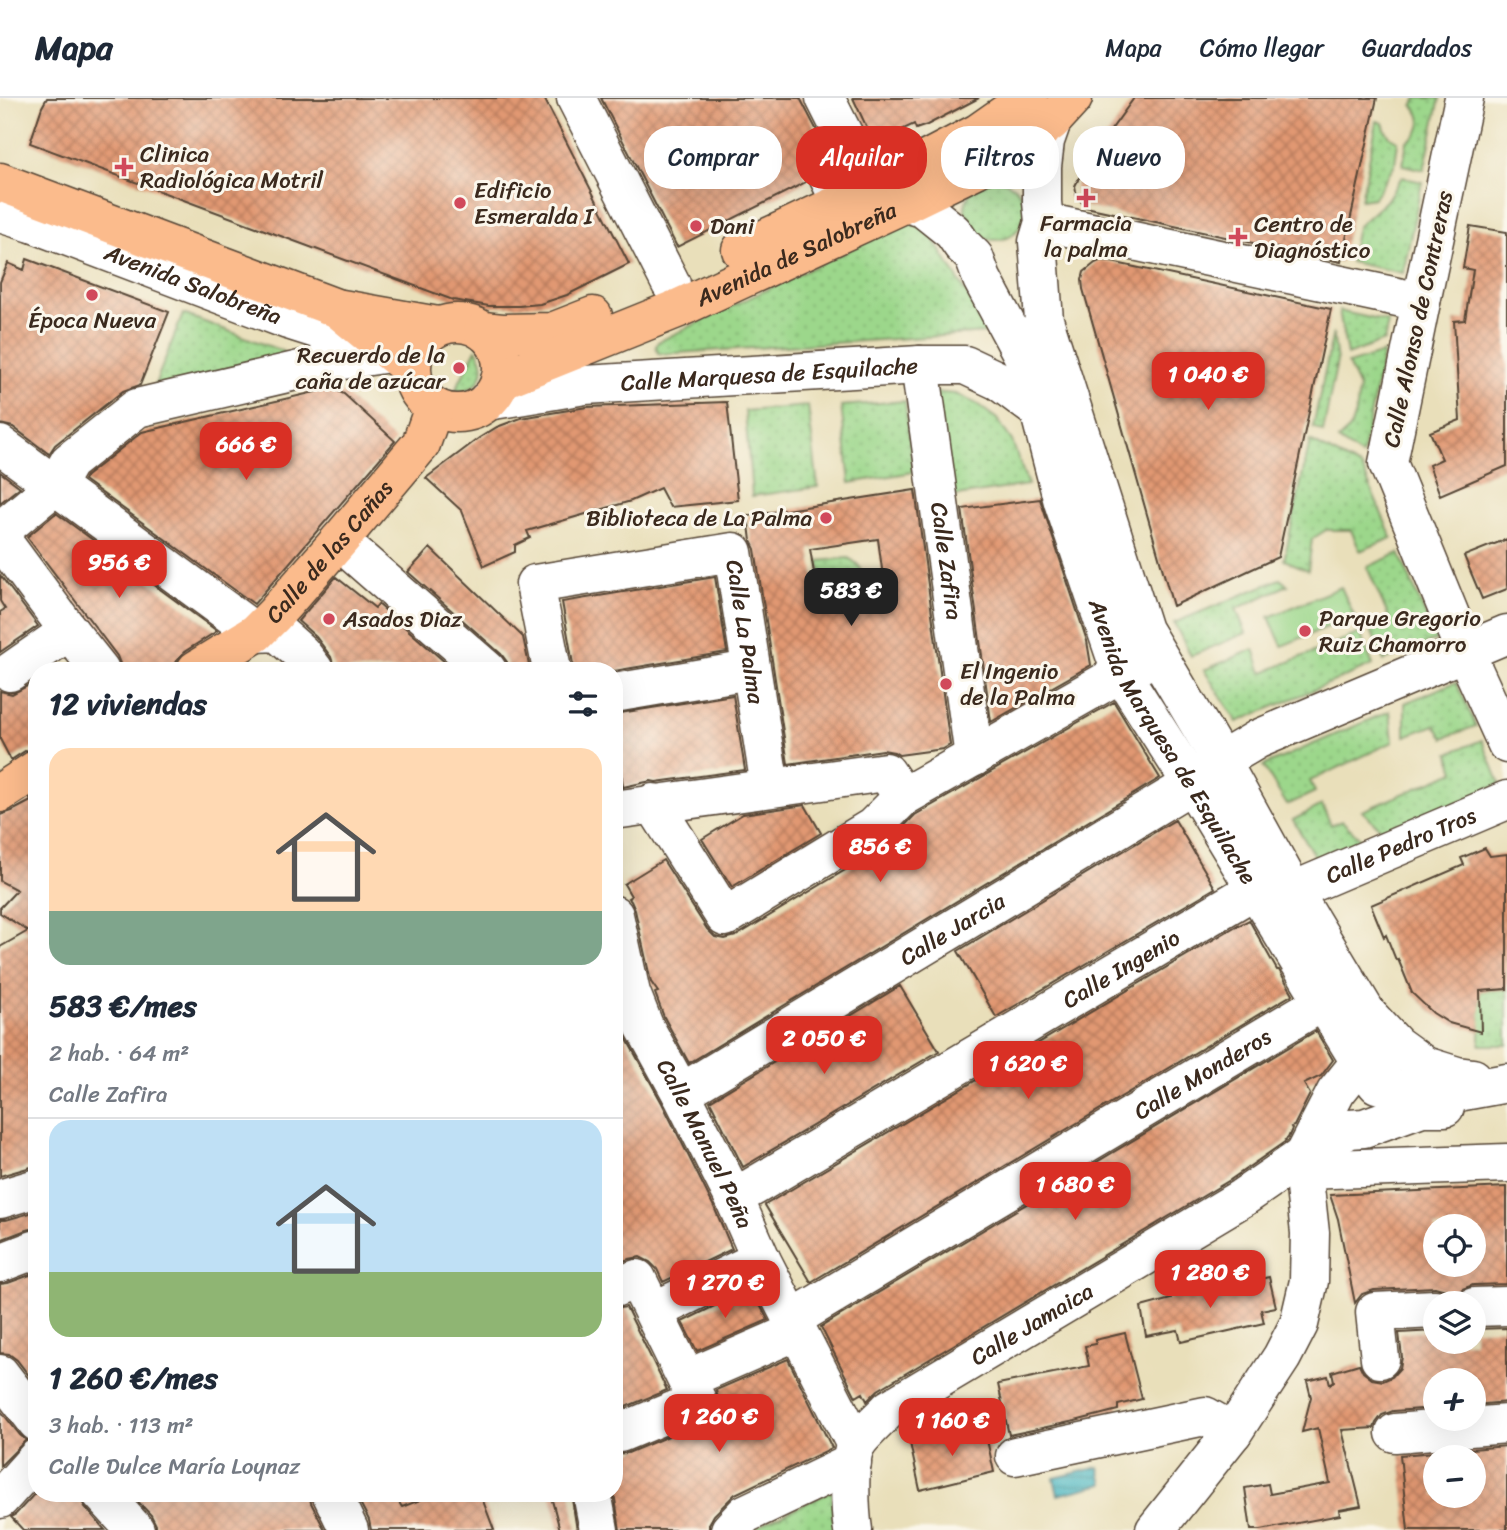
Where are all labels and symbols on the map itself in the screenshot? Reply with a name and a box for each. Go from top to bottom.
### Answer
place label: Clinica Radiológica Motril [140,134,324,201]
marker: Clinica Radiológica Motril [114,157,134,177]
place label: Edificio Esmeralda I [474,170,595,237]
street label: Calle Alonso de Contreras [1371,186,1465,451]
street label: Avenida de Salobreña [688,189,904,318]
marker: Farmacia la palma [1078,190,1094,206]
marker: Edificio Esmeralda I [452,195,468,211]
place label: Farmacia la palma [1040,203,1132,270]
place label: Centro de Diagnóstico [1254,204,1371,271]
place label: Dani [710,206,755,247]
marker: Dani [688,218,704,234]
marker: Centro de Diagnóstico [1228,227,1248,247]
street label: Avenida Salobreña [98,231,288,336]
marker: Época Nueva [84,287,100,303]
place label: Época Nueva [28,300,156,341]
place label: Recuerdo de la caña de azúcar [296,335,447,402]
street label: Calle Marquesa de Esquilache [620,345,919,403]
pin: 1 040 € [1143,352,1273,412]
marker: Recuerdo de la caña de azúcar [451,360,467,376]
pin: 666 € [197,422,295,482]
street label: Calle de las Cañas [255,470,404,633]
place label: Biblioteca de La Palma [586,498,812,539]
street label: Calle Zafira [919,500,975,623]
marker: Biblioteca de La Palma [818,510,834,526]
pin: 956 € [70,540,168,600]
street label: Calle La Palma [714,557,777,707]
pin: 583 € [802,568,900,628]
street label: Avenida Marquesa de Esquilache [1076,592,1269,892]
place label: Parque Gregorio Ruiz Chamorro [1319,598,1481,665]
place label: Asados Diaz [342,599,463,640]
marker: Asados Diaz [321,611,337,627]
marker: Parque Gregorio Ruiz Chamorro [1297,623,1313,639]
place label: El Ingenio de la Palma [960,651,1075,718]
marker: El Ingenio de la Palma [938,676,954,692]
street label: Calle Pedro Tros [1319,795,1483,896]
pin: 856 € [831,824,929,884]
street label: Calle Jarcia [891,881,1014,977]
street label: Calle Ingenio [1054,917,1189,1020]
pin: 2 050 € [759,1016,889,1076]
street label: Calle Monderos [1125,1016,1280,1131]
pin: 1 620 € [963,1042,1093,1101]
street label: Calle Manuel Peña [645,1051,766,1235]
pin: 1 680 € [1010,1162,1140,1222]
pin: 1 280 € [1145,1250,1275,1310]
pin: 1 270 € [660,1260,790,1320]
street label: Calle Jamaica [962,1271,1102,1377]
pin: 1 260 € [654,1394,784,1454]
pin: 1 160 € [887,1398,1017,1458]

